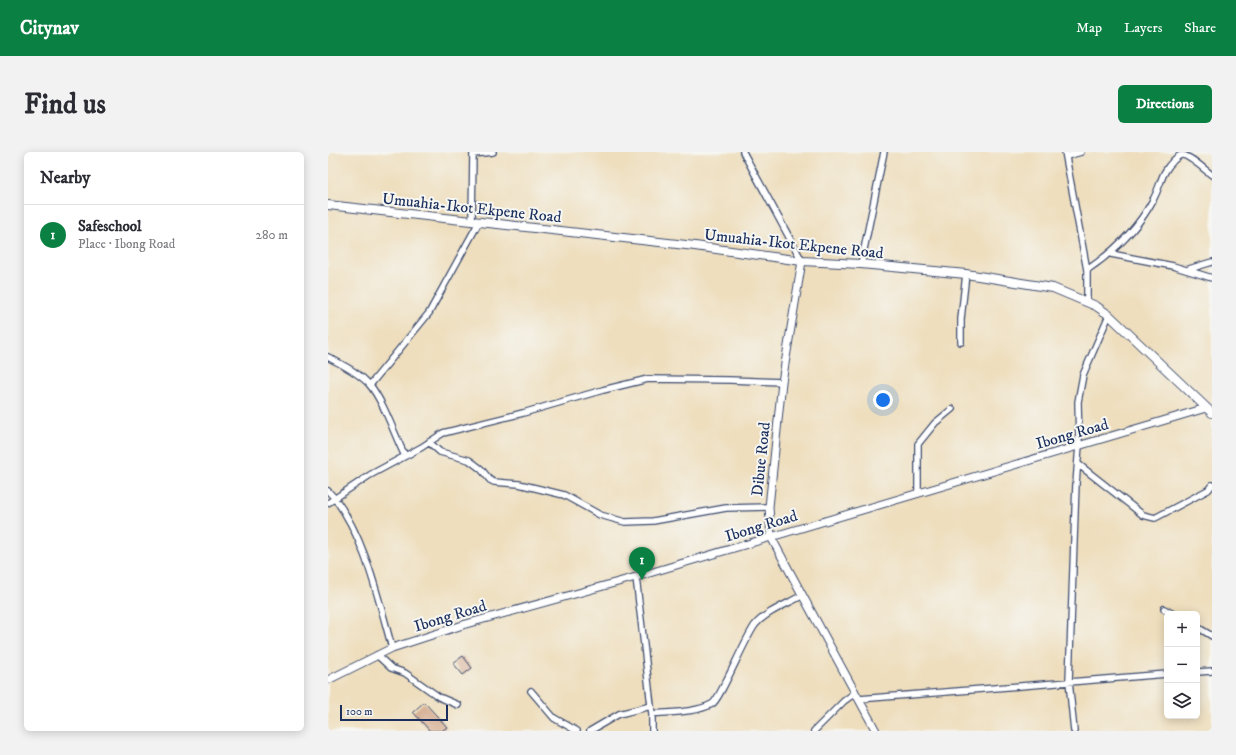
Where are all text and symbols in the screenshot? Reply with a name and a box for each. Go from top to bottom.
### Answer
text: Citynav [20,17,79,40]
text: Map [1076,19,1102,37]
text: Layers [1124,19,1162,37]
text: Share [1184,19,1216,37]
button: Directions [1118,85,1212,123]
text: Find us [24,87,106,122]
text: Nearby [40,167,90,189]
street label: Umuahia-Ikot Ekpene Road [381,189,563,227]
text: Safeschool [78,217,142,236]
street label: Umuahia-Ikot Ekpene Road [703,225,885,263]
text: 1 [51,227,55,243]
text: 280 m [256,227,288,243]
text: Place · Ibong Road [78,236,175,252]
your location [873,390,893,410]
street label: Ibong Road [1034,414,1111,454]
street label: Dibue Road [747,421,775,497]
street label: Ibong Road [723,505,800,546]
pin: 1 [629,547,655,580]
street label: Ibong Road [412,595,489,636]
map controls [1164,611,1200,719]
button: + [1164,611,1200,647]
button: − [1164,647,1200,683]
button: layers [1164,683,1200,719]
scale bar [340,703,448,722]
text: 100 m [346,705,372,719]

